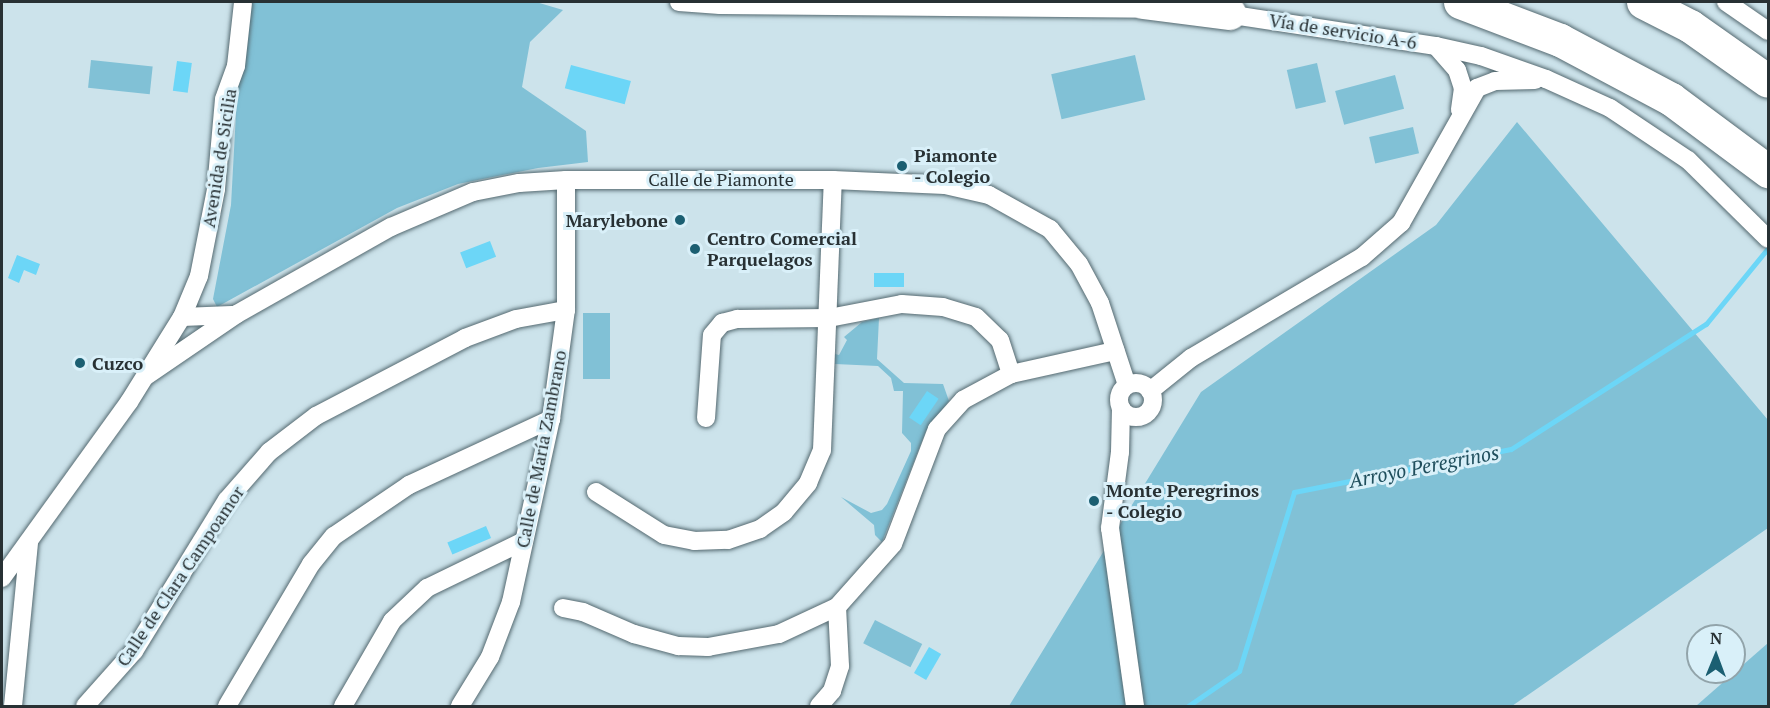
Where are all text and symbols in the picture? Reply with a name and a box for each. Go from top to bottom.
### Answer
street label: Vía de servicio A-6 [1267,9,1419,53]
street label: Avenida de Sicilia [197,87,241,229]
place label: Piamonte - Colegio [914,145,997,188]
marker: Piamonte - Colegio [895,159,909,173]
street label: Calle de Piamonte [648,168,794,190]
place label: Marylebone [566,209,668,231]
marker: Marylebone [673,213,687,227]
place label: Centro Comercial Parquelagos [707,228,857,270]
marker: Centro Comercial Parquelagos [688,242,702,256]
street label: Calle de María Zambrano [511,348,571,550]
place label: Cuzco [92,352,143,374]
marker: Cuzco [73,356,87,370]
water label: Arroyo Peregrinos [1347,440,1501,492]
place label: Monte Peregrinos - Colegio [1106,480,1259,522]
street label: Calle de Clara Campoamor [112,482,248,670]
marker: Monte Peregrinos - Colegio [1087,494,1101,508]
north arrow [1686,624,1746,684]
text: N [1710,627,1723,649]

